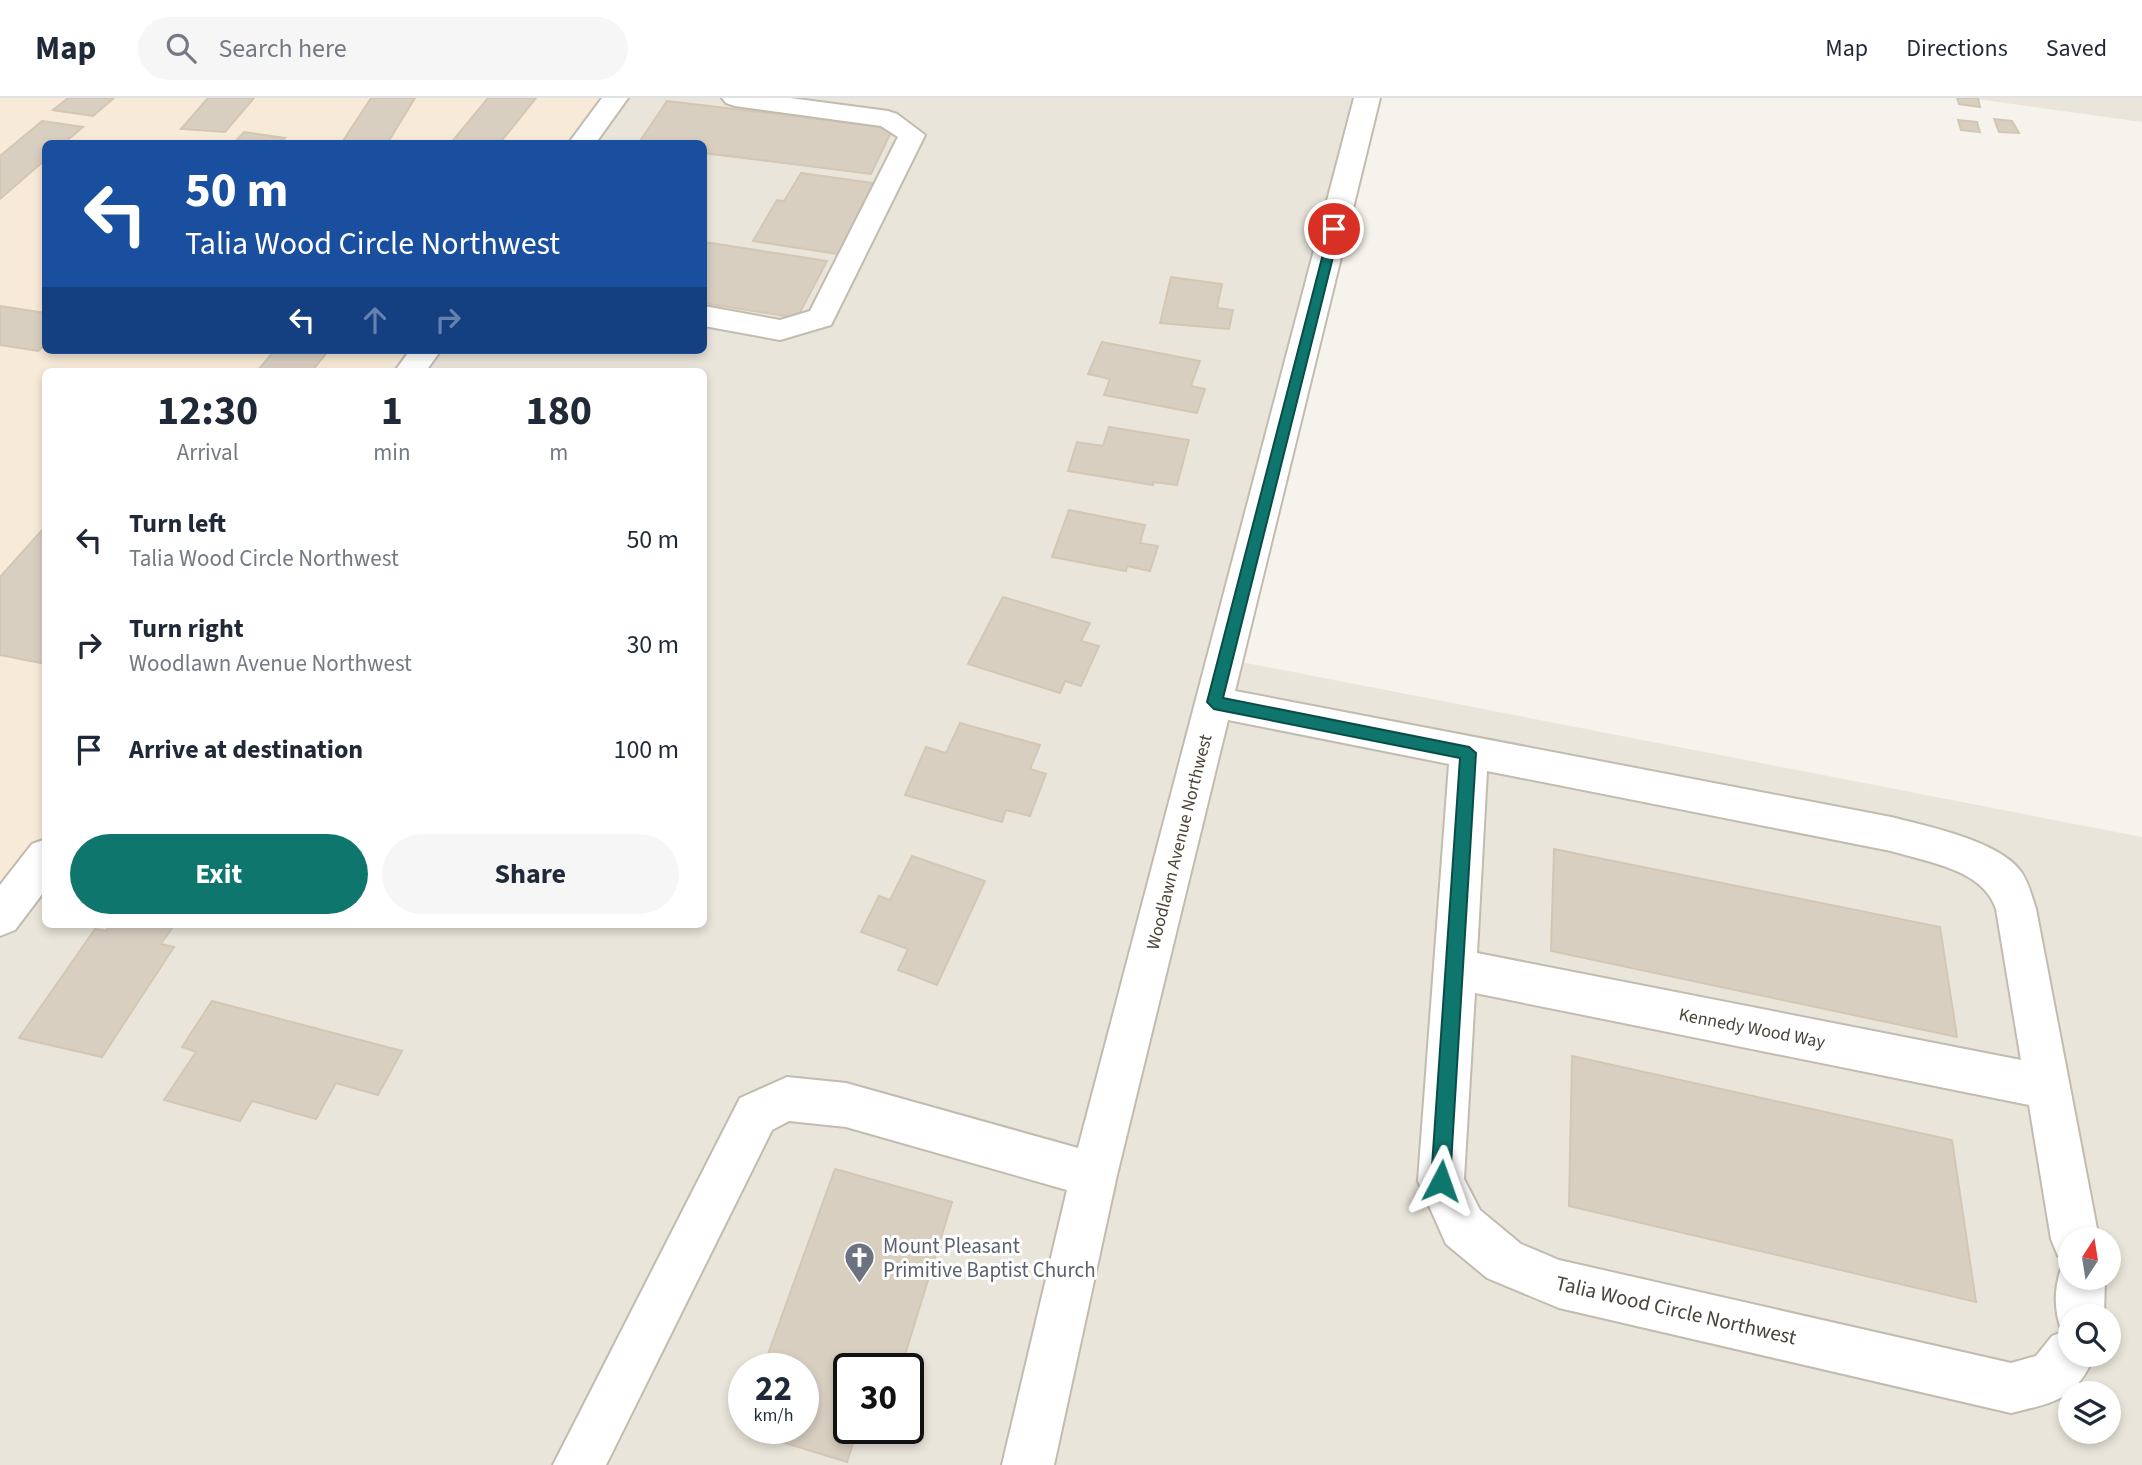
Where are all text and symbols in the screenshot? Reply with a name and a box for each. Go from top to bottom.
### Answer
search box [138,17,628,80]
text: Map [35,25,96,72]
icon: search [162,29,200,67]
text: Search here [218,30,347,67]
text: Map [1825,31,1868,66]
text: Directions [1906,31,2008,66]
text: Saved [2046,31,2107,66]
text: 50 m [185,156,289,226]
icon: left [70,168,161,259]
pin [1304,199,1364,259]
icon: arrive [1315,210,1353,248]
text: Talia Wood Circle Northwest [185,221,560,267]
icon: left [283,301,321,339]
icon: ahead [356,301,394,339]
icon: right [429,301,467,339]
text: 12:30 [157,381,258,441]
text: 1 [381,381,403,441]
text: 180 [525,381,592,441]
text: Arrival [177,436,239,469]
text: min [373,436,411,469]
text: m [549,436,568,469]
text: Turn left [129,505,226,542]
icon: left [70,521,108,559]
text: 50 m [626,521,679,558]
text: Talia Wood Circle Northwest [129,542,399,575]
text: Turn right [129,610,244,647]
icon: right [70,626,108,664]
text: 30 m [626,626,679,663]
text: Woodlawn Avenue Northwest [129,647,412,680]
icon: arrive [70,731,108,769]
text: Arrive at destination [129,731,363,768]
text: 100 m [613,731,679,768]
street label: Woodlawn Avenue Northwest [1141,732,1218,953]
button: Exit [70,834,368,914]
button: Share [382,834,679,914]
street label: Kennedy Wood Way [1677,1002,1828,1055]
position arrow [1404,1144,1478,1218]
north arrow [2058,1227,2121,1290]
map controls [2058,1227,2121,1444]
place label: Mount Pleasant Primitive Baptist Church [883,1231,1096,1285]
church icon: Mount Pleasant Primitive Baptist Church [843,1241,877,1285]
street label: Talia Wood Circle Northwest [1553,1268,1799,1352]
button: search [2058,1304,2121,1367]
speed limit sign: 30 [833,1353,924,1444]
text: 22 [755,1364,792,1414]
button: layers [2058,1381,2121,1444]
text: km/h [754,1403,793,1428]

